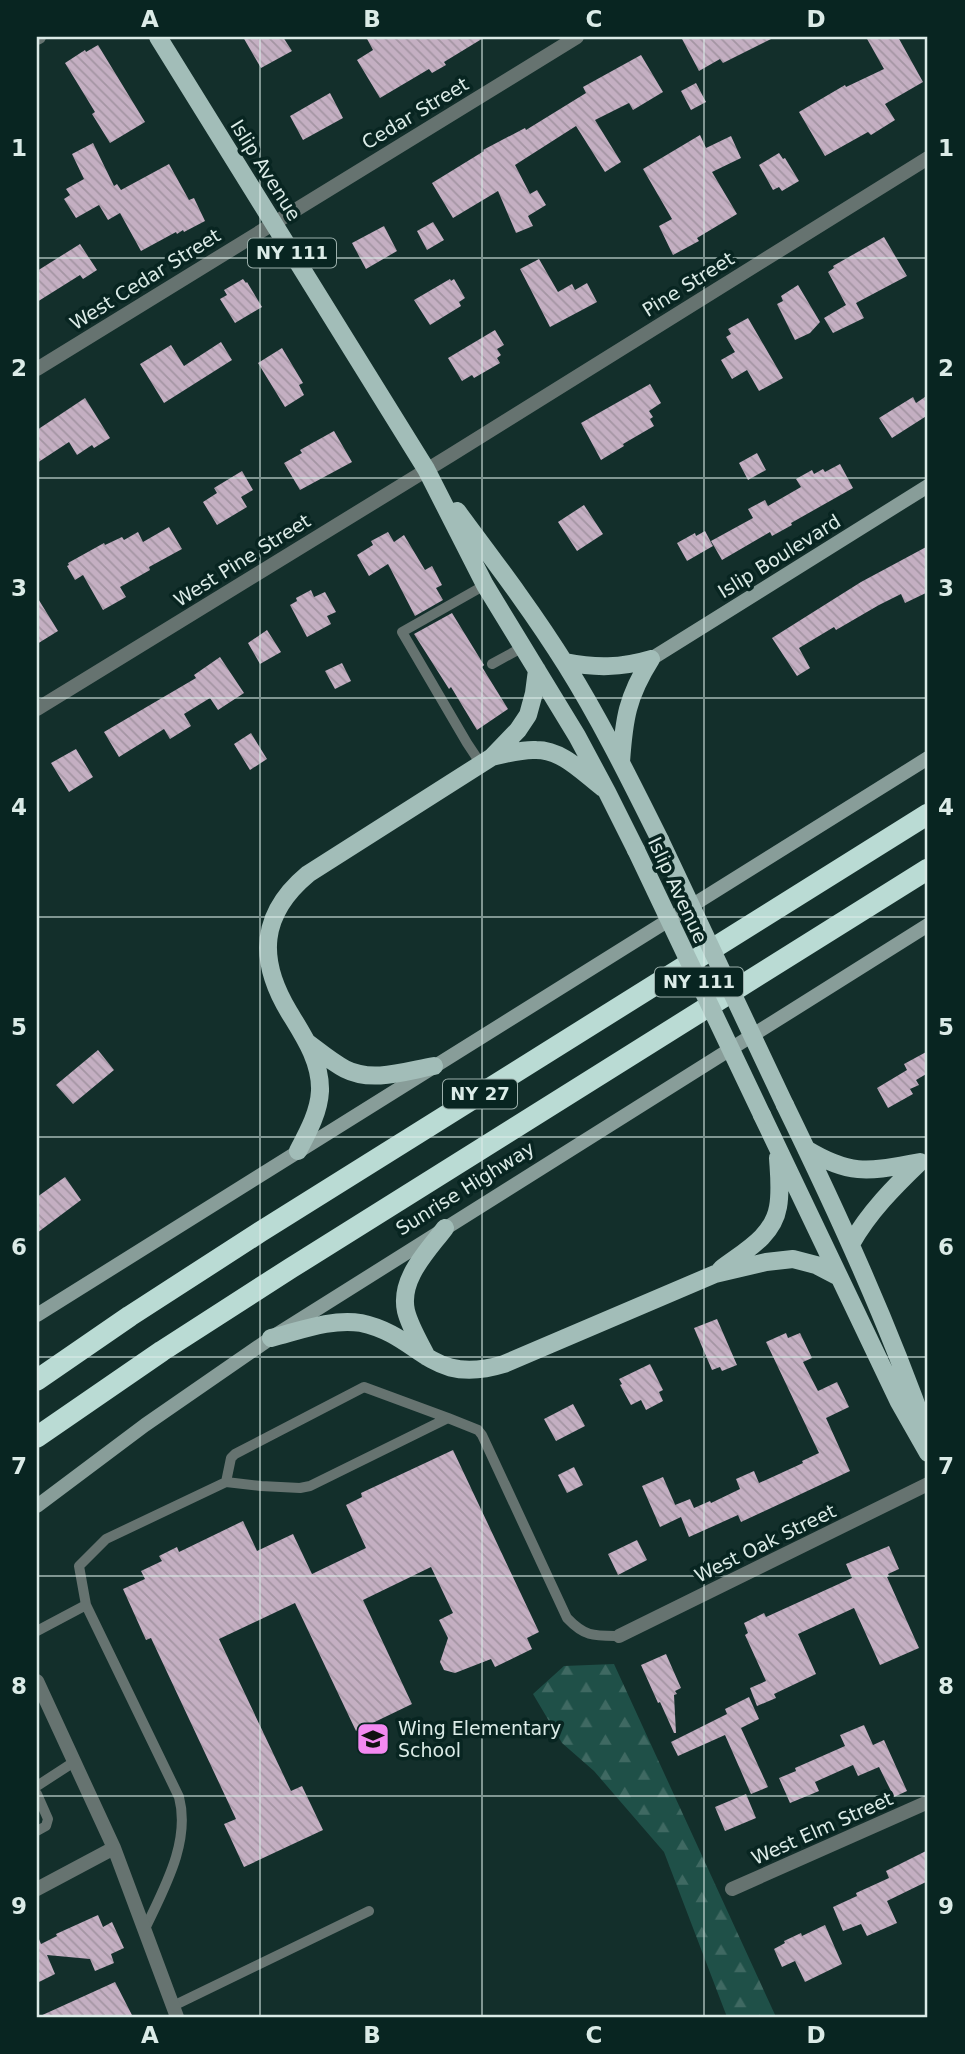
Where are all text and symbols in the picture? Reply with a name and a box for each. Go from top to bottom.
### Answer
text: A [141,6,159,32]
text: B [363,6,381,32]
text: C [586,6,602,32]
text: D [806,6,826,32]
street label: Cedar Street [358,73,472,153]
street label: Islip Avenue [226,116,306,224]
text: 1 [11,135,27,161]
text: 1 [938,135,954,161]
street label: West Cedar Street [66,224,224,334]
road number: NY 111 [248,239,336,268]
street label: Pine Street [638,247,738,321]
text: 2 [11,355,27,381]
text: 2 [938,355,954,381]
street label: West Pine Street [170,509,314,611]
street label: Islip Boulevard [714,510,844,602]
text: 3 [11,575,27,601]
text: 3 [938,575,954,601]
text: 4 [11,794,27,820]
text: 4 [938,794,954,820]
street label: Islip Avenue [644,833,712,947]
road number: NY 111 [655,967,743,996]
text: 5 [11,1014,27,1040]
text: 5 [938,1014,954,1040]
road number: NY 27 [443,1079,517,1108]
street label: Sunrise Highway [392,1137,538,1239]
text: 6 [11,1234,27,1260]
text: 6 [938,1234,954,1260]
text: 7 [11,1453,27,1479]
text: 7 [938,1453,954,1479]
street label: West Oak Street [691,1499,839,1587]
text: 8 [11,1673,27,1699]
text: 8 [938,1673,954,1699]
place label: Wing Elementary School [398,1717,561,1761]
school or university icon: Wing Elementary School [354,1720,392,1758]
street label: West Elm Street [748,1787,896,1869]
text: 9 [11,1893,27,1919]
text: 9 [938,1893,954,1919]
text: A [141,2022,159,2048]
text: B [363,2022,381,2048]
text: C [586,2022,602,2048]
text: D [806,2022,826,2048]

